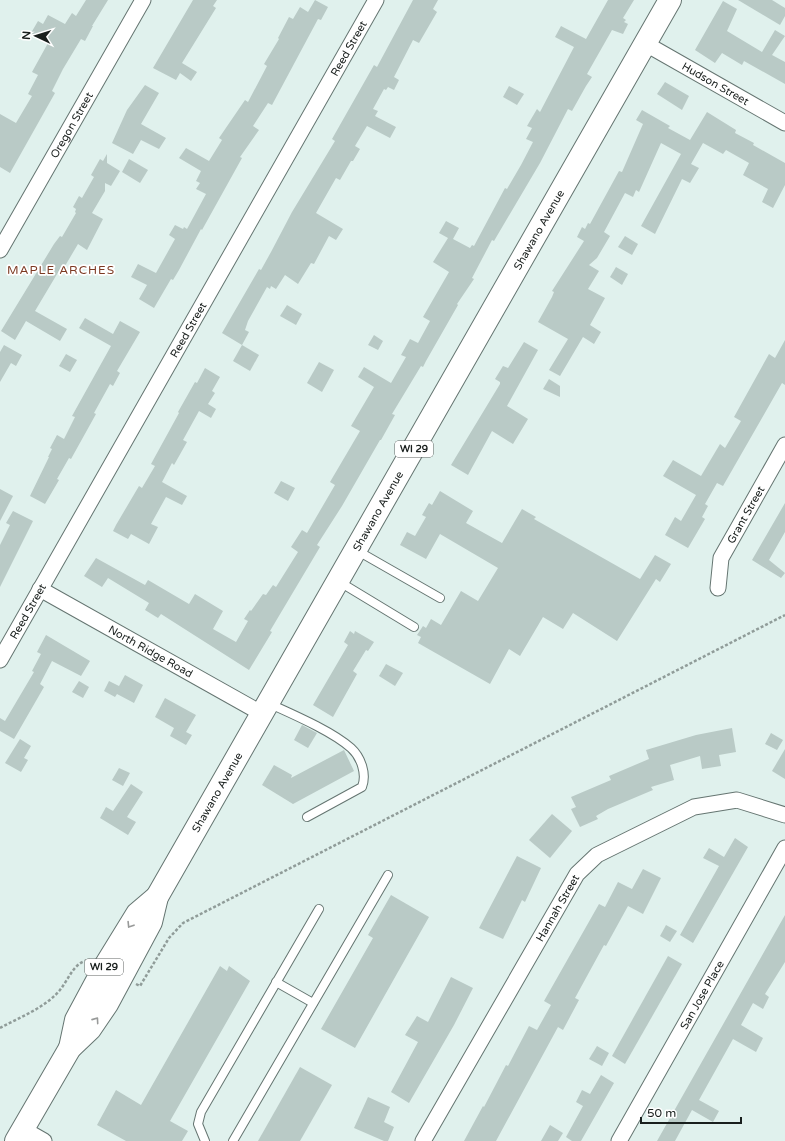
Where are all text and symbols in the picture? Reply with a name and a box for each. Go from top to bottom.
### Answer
north arrow [16,16,56,56]
street label: Reed Street [328,18,369,78]
text: N [20,30,33,40]
street label: Hudson Street [680,59,751,108]
street label: Oregon Street [48,90,95,160]
street label: Shawano Avenue [511,187,567,272]
district label: MAPLE ARCHES [7,263,115,277]
street label: Reed Street [167,300,209,360]
road number: WI 29 [395,441,433,457]
street label: Shawano Avenue [350,469,406,553]
street label: Grant Street [724,484,767,546]
street label: Reed Street [7,581,49,641]
street label: North Ridge Road [106,622,195,680]
street label: Shawano Avenue [189,750,245,834]
street label: Hannah Street [533,872,582,944]
one-way arrow [127,921,135,928]
street label: San Jose Place [677,958,726,1032]
road number: WI 29 [85,959,123,975]
one-way arrow [91,1017,99,1024]
scale bar [641,1099,741,1125]
text: 50 m [647,1106,676,1120]

